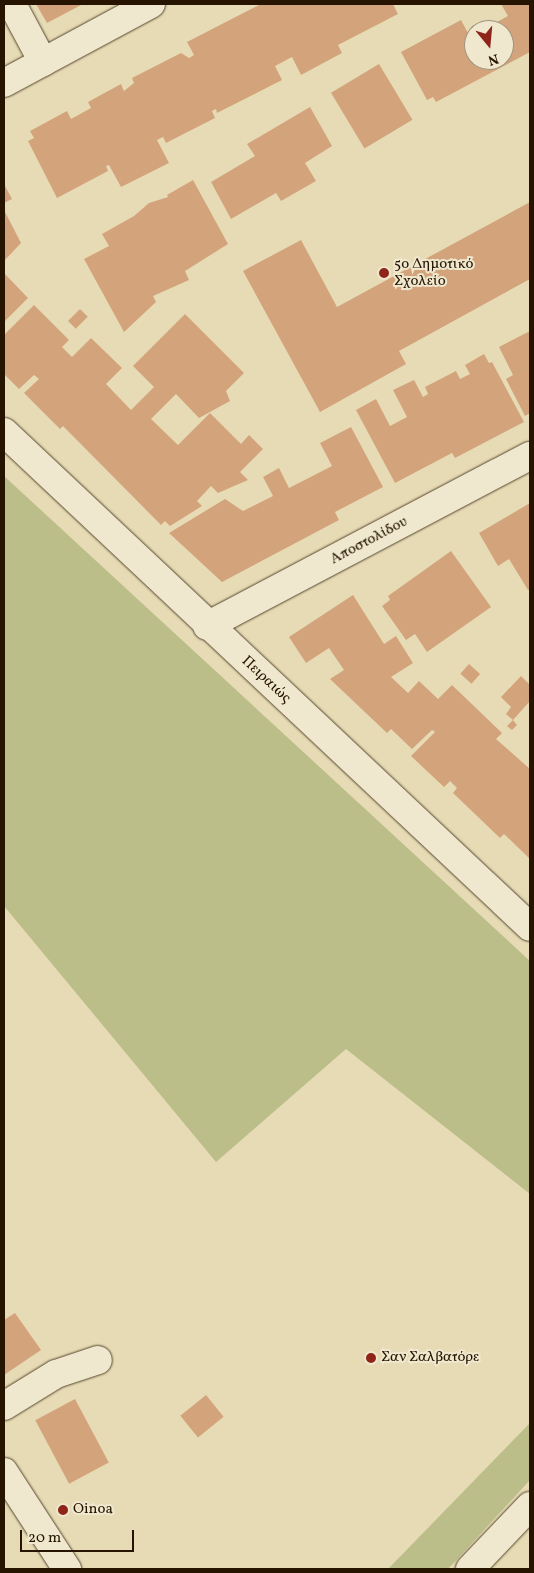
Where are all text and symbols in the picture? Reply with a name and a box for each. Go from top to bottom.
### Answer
north arrow [464,20,514,70]
text: N [486,48,501,69]
place label: 5ο Δημοτικό Σχολείο [394,255,473,290]
marker: 5ο Δημοτικό Σχολείο [378,267,390,279]
street label: Αποστολίδου [327,513,411,569]
street label: Πειραιώς [238,653,294,707]
place label: Σαν Σαλβατόρε [381,1349,480,1367]
marker: Σαν Σαλβατόρε [365,1352,377,1364]
place label: Oinoa [73,1501,113,1519]
marker: Oinoa [57,1504,69,1516]
scale bar [22,1520,136,1552]
text: 20 m [28,1528,61,1549]

